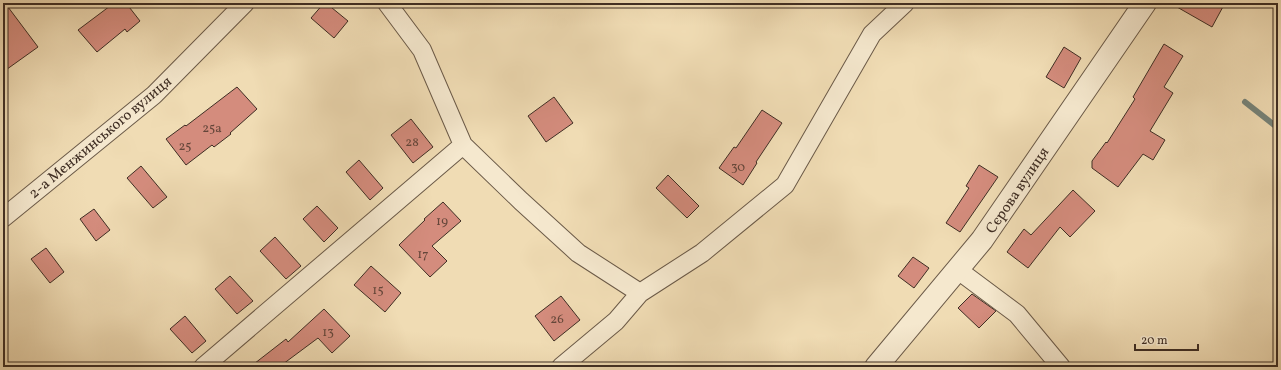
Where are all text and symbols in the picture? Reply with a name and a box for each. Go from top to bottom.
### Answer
street label: 2-а Менжинського вулиця [25,72,177,204]
house number: 25а [202,120,222,138]
house number: 28 [405,134,419,152]
house number: 25 [178,138,192,156]
street label: Сєрова вулиця [981,143,1055,238]
house number: 30 [731,159,745,177]
house number: 19 [436,213,448,231]
house number: 17 [417,246,429,264]
house number: 15 [372,282,384,300]
house number: 26 [550,311,564,329]
house number: 13 [322,324,334,342]
scale bar [1135,326,1198,352]
text: 20 m [1141,333,1168,349]

